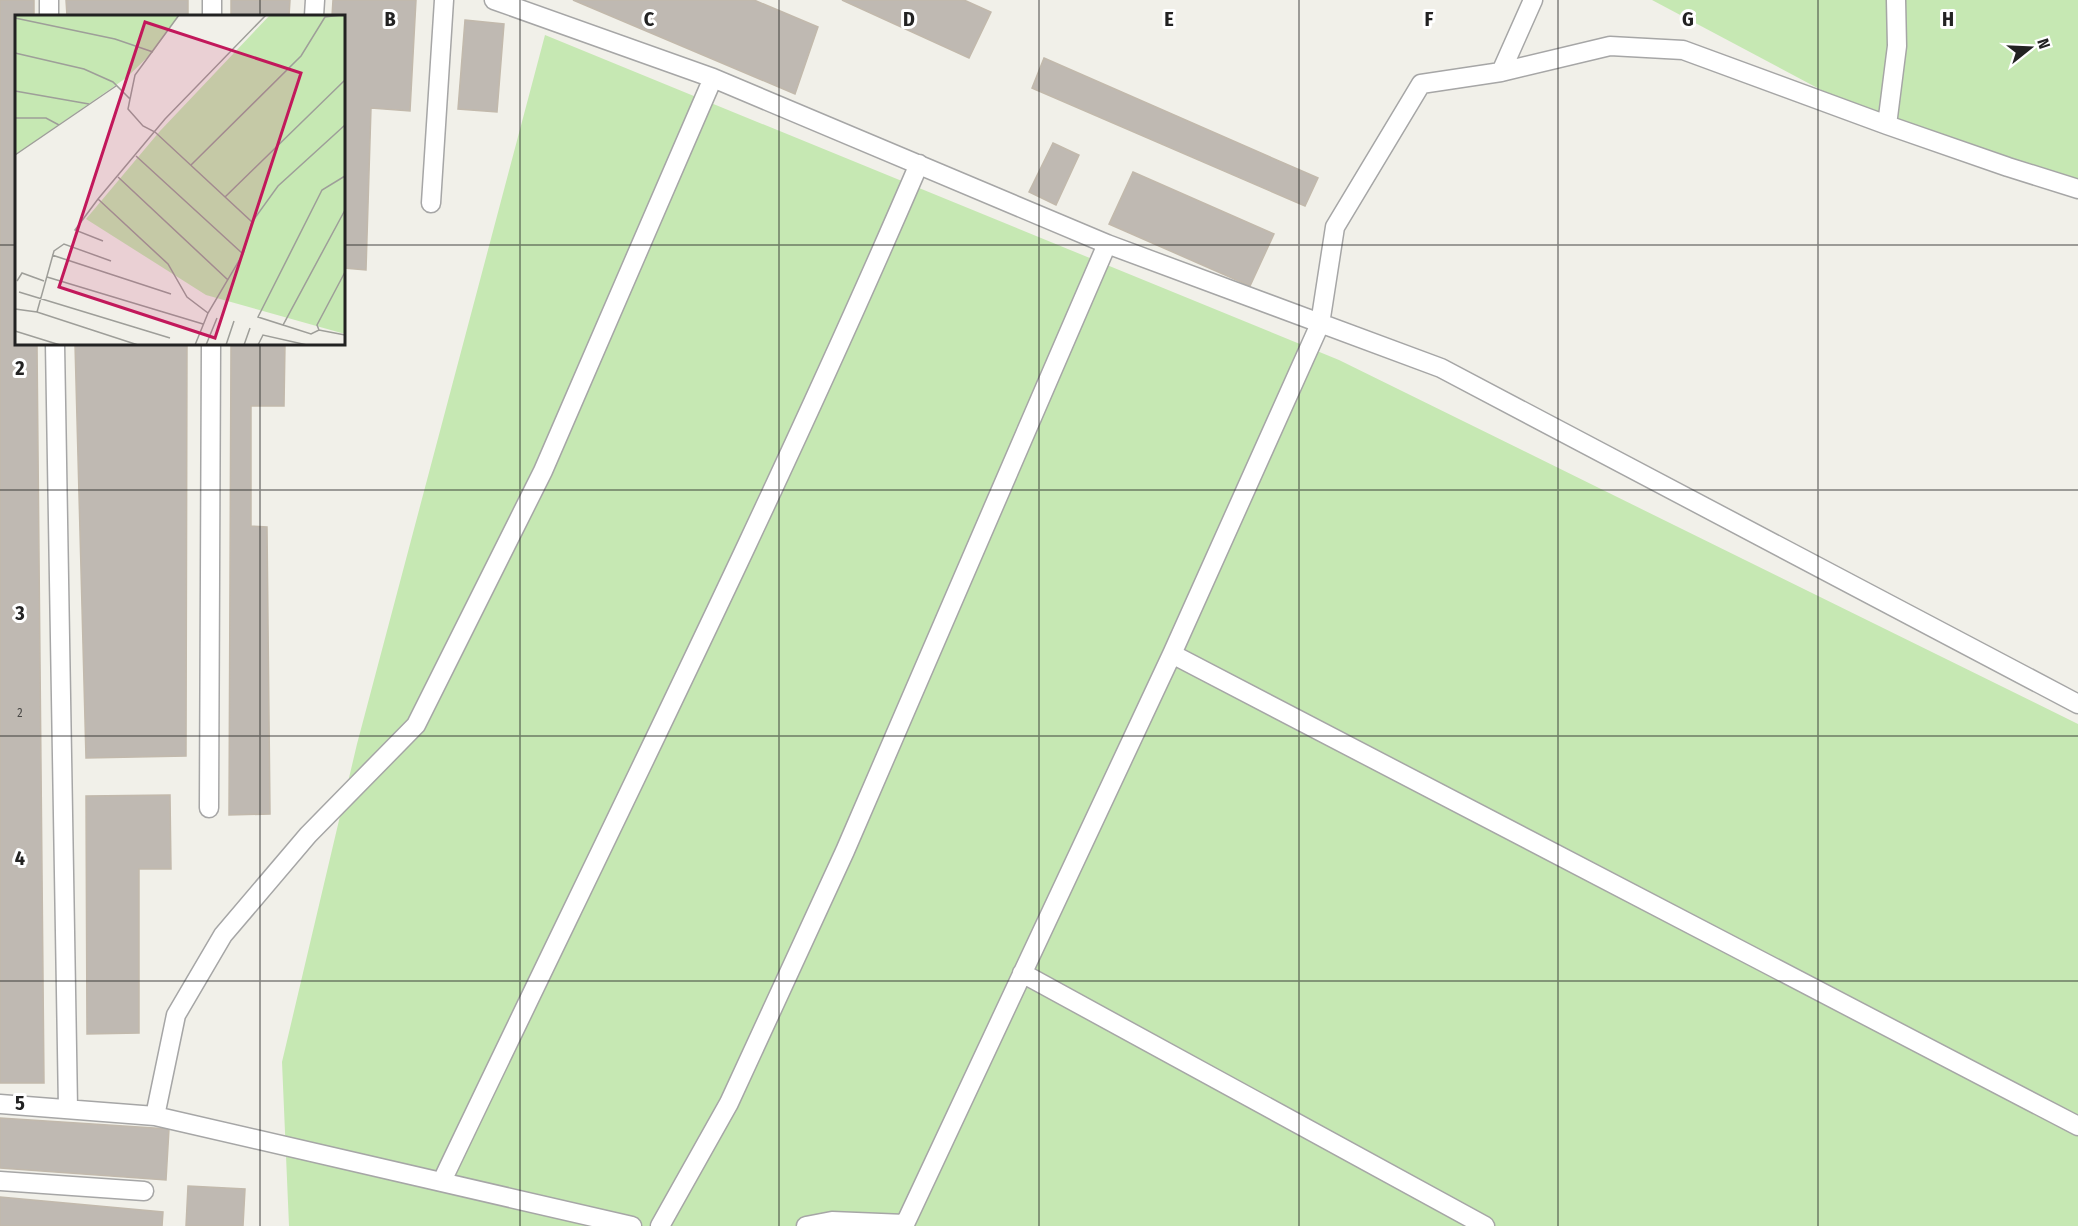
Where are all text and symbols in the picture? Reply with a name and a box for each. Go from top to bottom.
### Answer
text: B [384,7,396,31]
text: C [644,7,655,31]
text: D [903,7,915,31]
text: E [1164,7,1174,31]
text: F [1425,7,1434,31]
text: G [1682,7,1694,31]
text: H [1942,7,1954,31]
inset map [15,15,345,345]
north arrow [2000,18,2060,78]
text: N [2033,36,2054,51]
text: 2 [14,356,25,380]
text: 3 [14,601,25,625]
house number: 2 [17,706,23,720]
text: 4 [15,846,25,870]
text: 5 [15,1091,25,1115]

